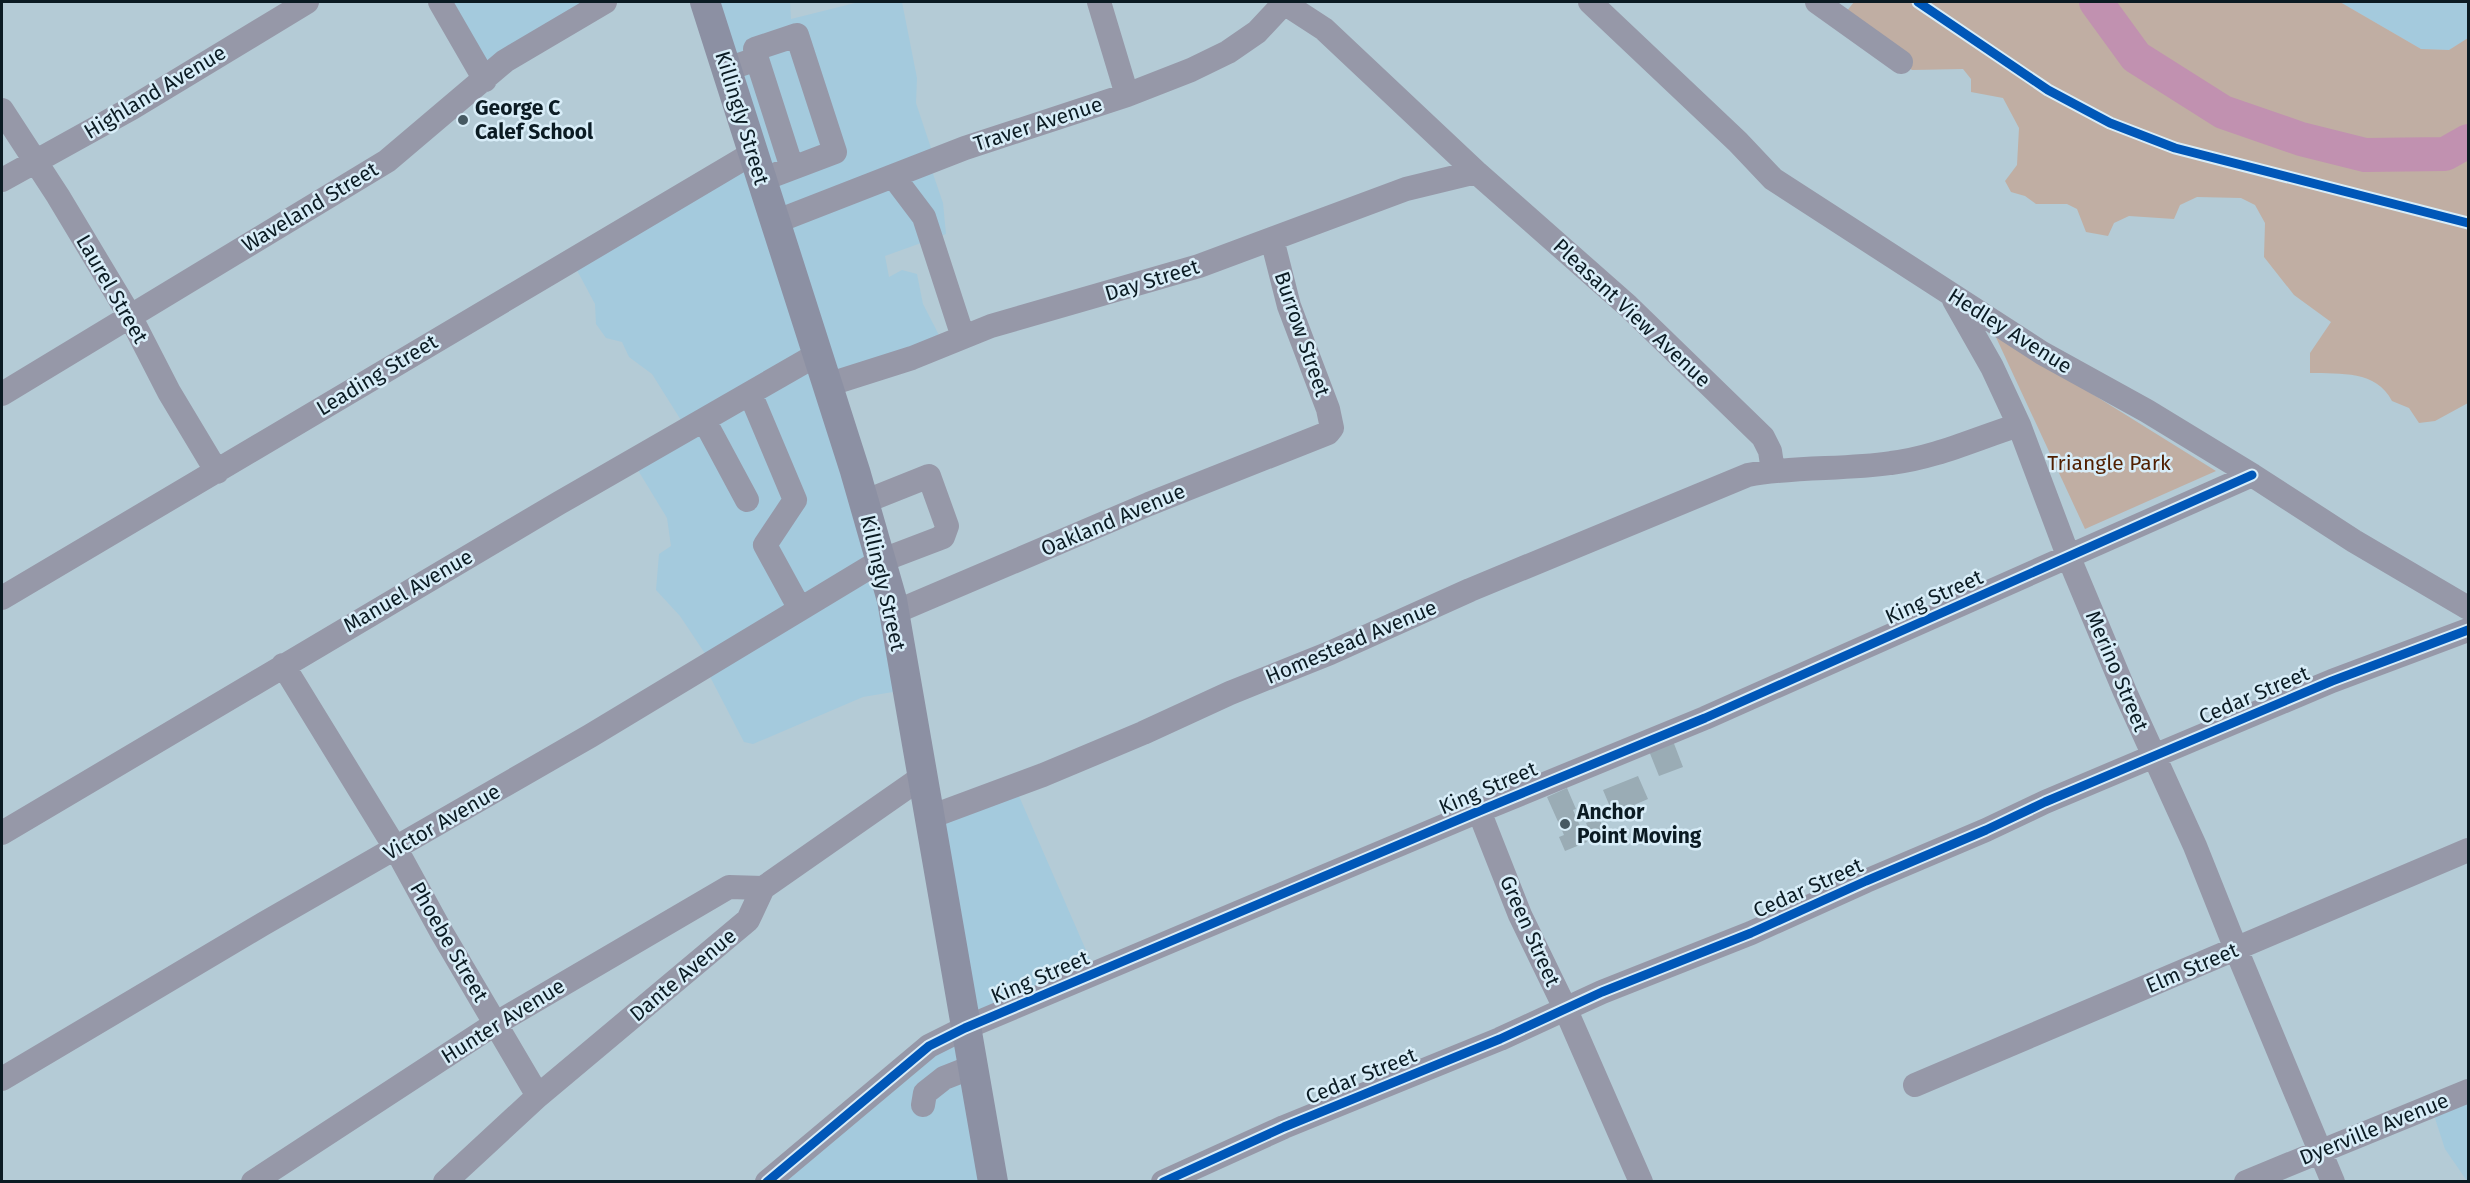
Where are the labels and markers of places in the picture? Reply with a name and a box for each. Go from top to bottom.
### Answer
place label: George C Calef School [475,95,594,145]
marker: George C Calef School [456,113,470,127]
place label: Anchor Point Moving [1576,799,1702,849]
marker: Anchor Point Moving [1558,817,1572,831]

